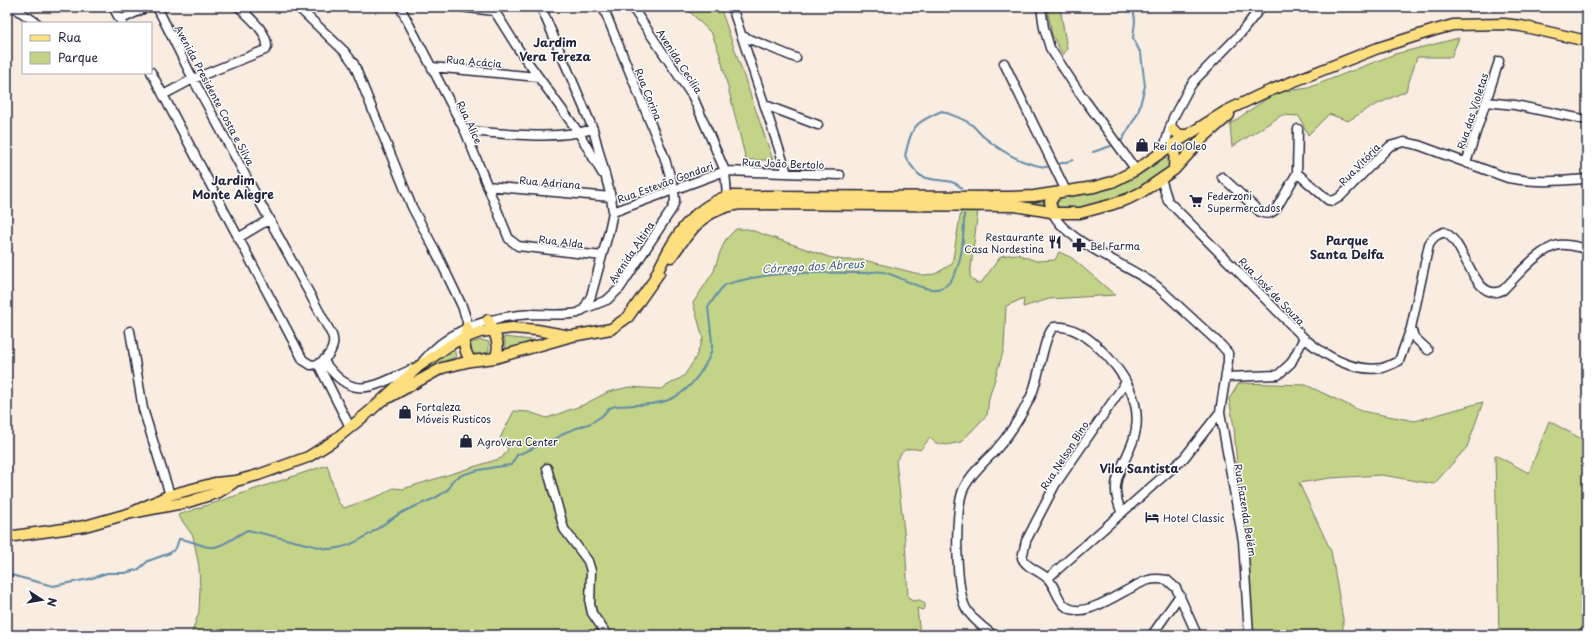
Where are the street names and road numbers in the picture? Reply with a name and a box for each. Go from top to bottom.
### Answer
street label: Avenida Presidente Costa e Silva [172,22,259,169]
street label: Avenida Cecilia [654,26,707,97]
street label: Rua Acácia [446,51,503,71]
street label: Rua Corina [632,66,666,123]
street label: Rua das Violetas [1453,71,1492,151]
street label: Rua Alice [454,98,486,146]
street label: Rua Vitória [1335,139,1384,189]
street label: Rua João Bertolo [742,154,825,172]
street label: Rua Estevão Gondari [615,158,715,206]
street label: Rua Adriana [519,172,582,192]
street label: Avenida Altina [605,217,658,286]
street label: Rua Alda [538,231,585,251]
street label: Rua José de Souza [1236,254,1309,329]
street label: Rua Nelson Bino [1036,417,1092,492]
street label: Rua Fazenda Belém [1231,463,1261,557]

